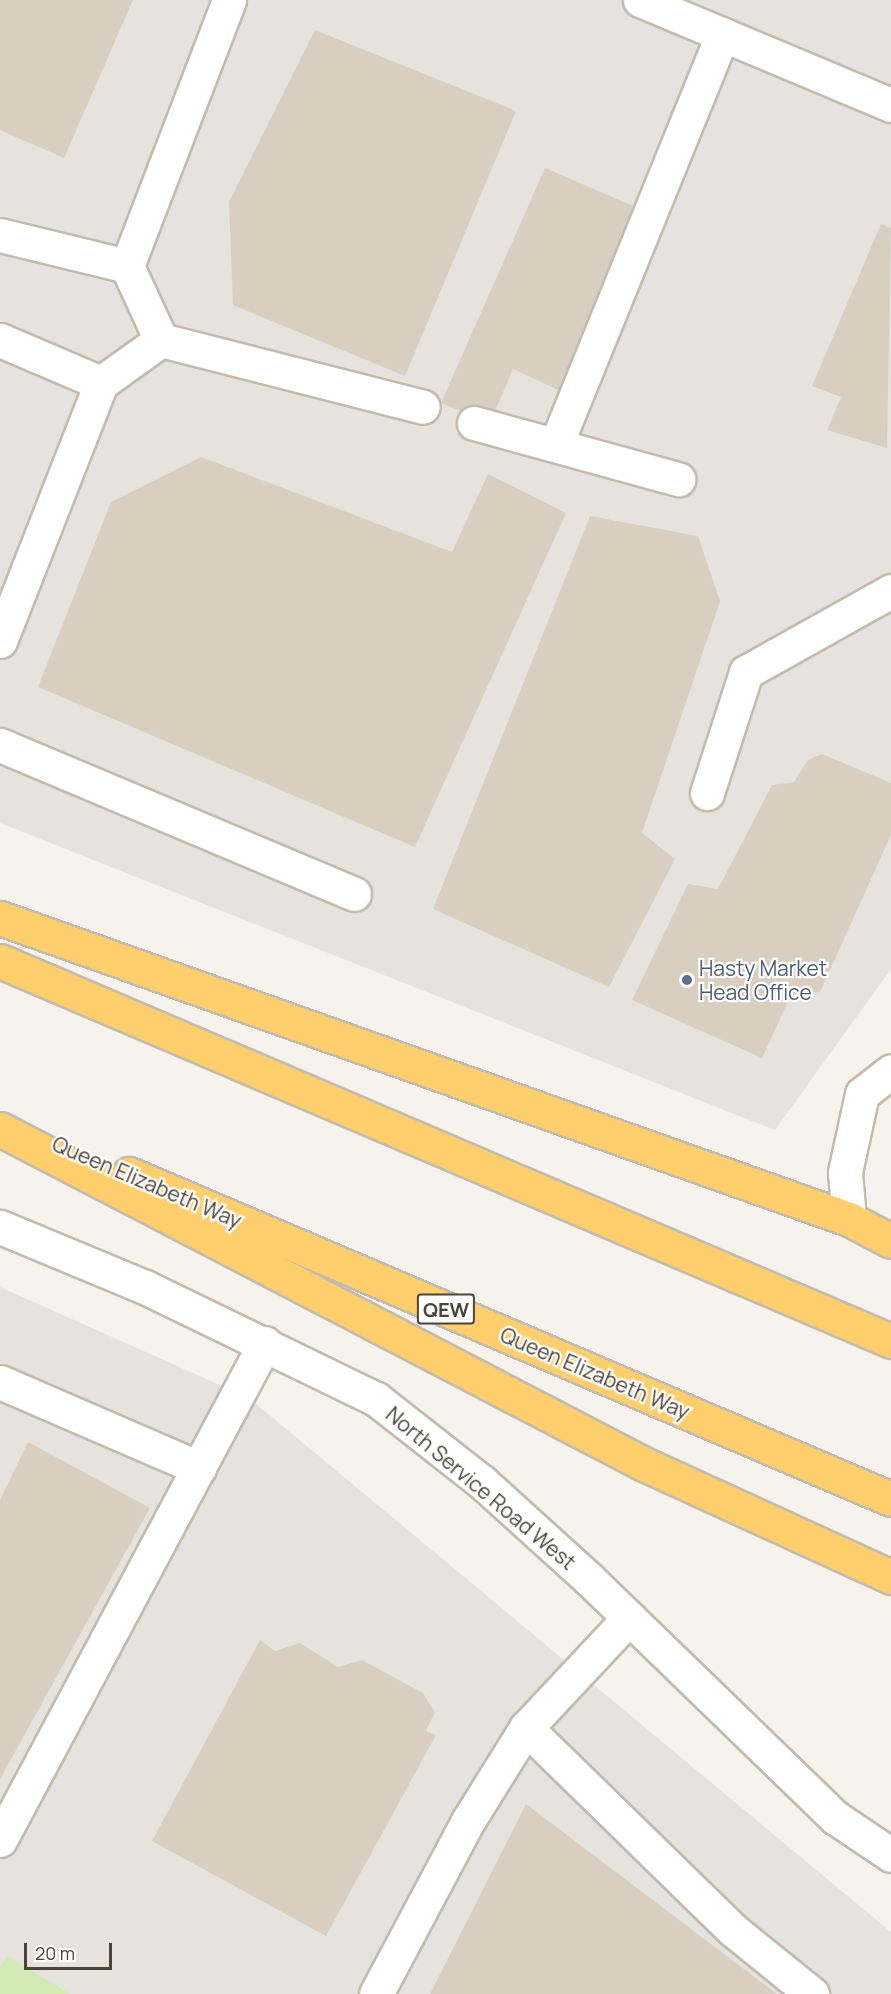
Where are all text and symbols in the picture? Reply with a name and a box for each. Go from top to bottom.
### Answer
place label: Hasty Market Head Office [699,955,827,1005]
marker: Hasty Market Head Office [680,973,694,987]
street label: Queen Elizabeth Way [49,1131,245,1233]
road number: QEW [416,1292,476,1326]
street label: Queen Elizabeth Way [497,1322,693,1424]
street label: North Service Road West [381,1401,581,1575]
scale bar [27,1931,116,1969]
text: 20 m [35,1941,75,1965]

